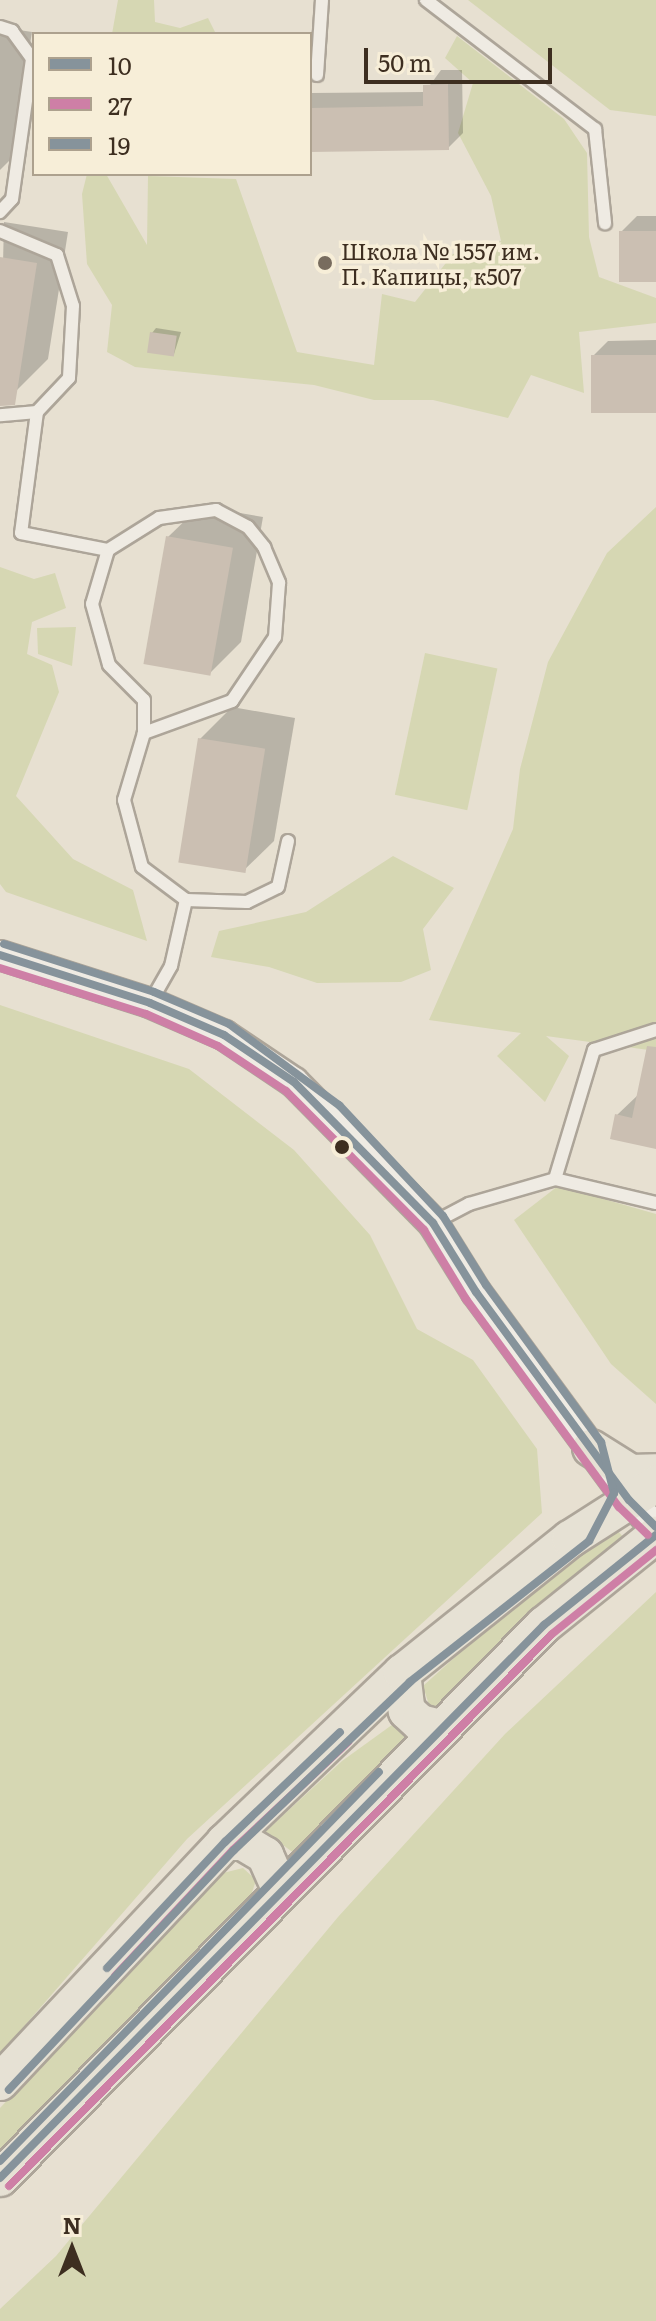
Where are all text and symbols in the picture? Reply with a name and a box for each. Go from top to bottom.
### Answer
legend [32,32,312,176]
scale bar [368,32,556,82]
text: 50 m [378,44,432,79]
text: 10 [108,47,132,82]
text: 27 [108,87,132,122]
text: 19 [108,127,130,162]
place label: Школа № 1557 им. П. Капицы, к507 [341,237,540,288]
marker: Школа № 1557 им. П. Капицы, к507 [316,254,334,272]
unlabelled marker [334,1139,350,1155]
text: N [63,2208,81,2241]
north arrow [32,2209,112,2289]

